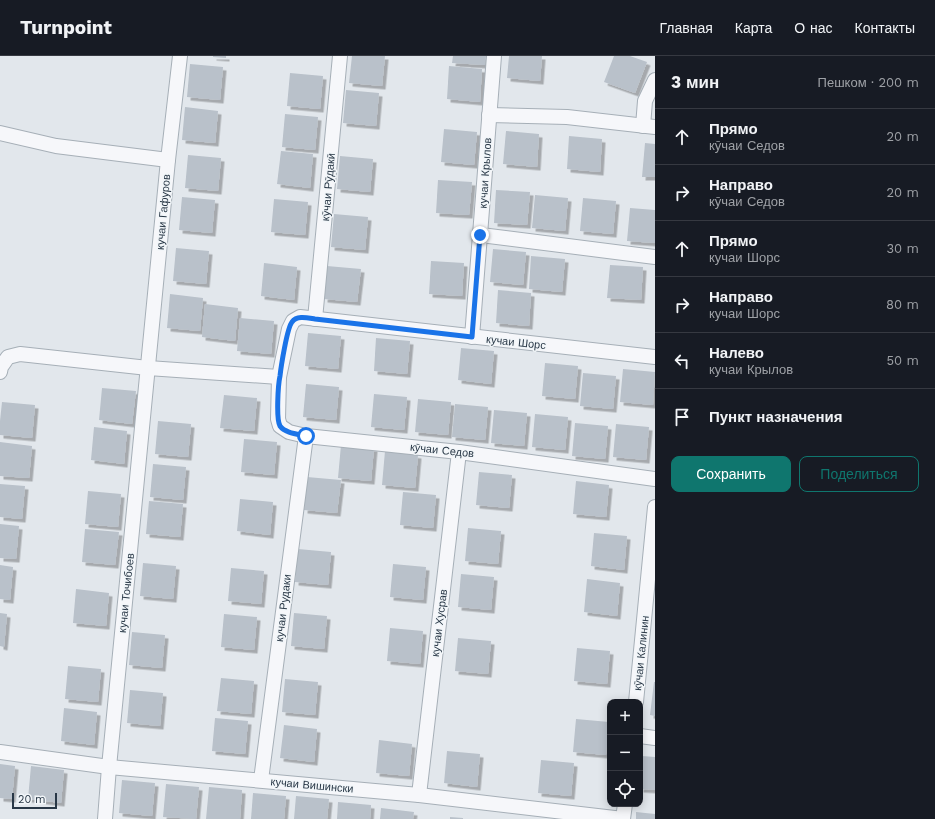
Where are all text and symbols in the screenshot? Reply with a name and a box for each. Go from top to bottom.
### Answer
text: Turnpoint [20,16,112,39]
text: Главная [660,20,713,36]
text: Карта [735,20,772,36]
text: О нас [794,20,833,36]
text: Контакты [855,20,915,36]
text: 3 мин [671,72,719,92]
text: Пешком · 200 m [818,75,919,90]
text: Прямо [709,120,758,138]
icon: ahead [671,126,693,148]
text: 20 m [887,129,919,144]
street label: кучаи Крылов [477,137,494,209]
text: кӯчаи Седов [709,138,785,153]
street label: кӯчаи Рӯдакӣ [319,152,338,222]
street label: кучаи Гафуров [154,173,173,250]
text: Направо [709,176,773,194]
icon: right [671,182,693,204]
text: 20 m [887,185,919,200]
text: кӯчаи Седов [709,194,785,209]
route end [471,226,489,244]
text: Прямо [709,232,758,250]
icon: ahead [671,238,693,260]
text: 30 m [887,241,919,256]
text: кучаи Шорс [709,250,780,265]
text: Направо [709,288,773,306]
icon: right [671,294,693,316]
text: 80 m [886,297,919,312]
text: кучаи Шорс [709,306,780,321]
street label: кучаи Шорс [485,333,547,352]
text: Налево [709,344,764,362]
icon: left [671,350,693,372]
text: 50 m [887,353,919,368]
text: кучаи Крылов [709,362,793,377]
icon: arrive [671,406,693,428]
text: Пункт назначения [709,408,842,426]
route start [297,427,315,445]
street label: кӯчаи Седов [409,441,475,460]
button: Сохранить [671,456,791,492]
button: Поделиться [799,456,919,492]
street label: кучаи Точибоев [116,552,137,634]
street label: кучаи Рудаки [273,573,294,643]
street label: кучаи Хусрав [429,588,450,658]
street label: кӯчаи Калинин [631,615,652,691]
map controls [607,699,643,807]
button: + [607,699,643,735]
button: − [607,735,643,771]
button: locate [607,771,643,807]
street label: кучаи Вишински [270,775,354,796]
scale bar [12,791,57,810]
text: 20 m [18,793,46,806]

